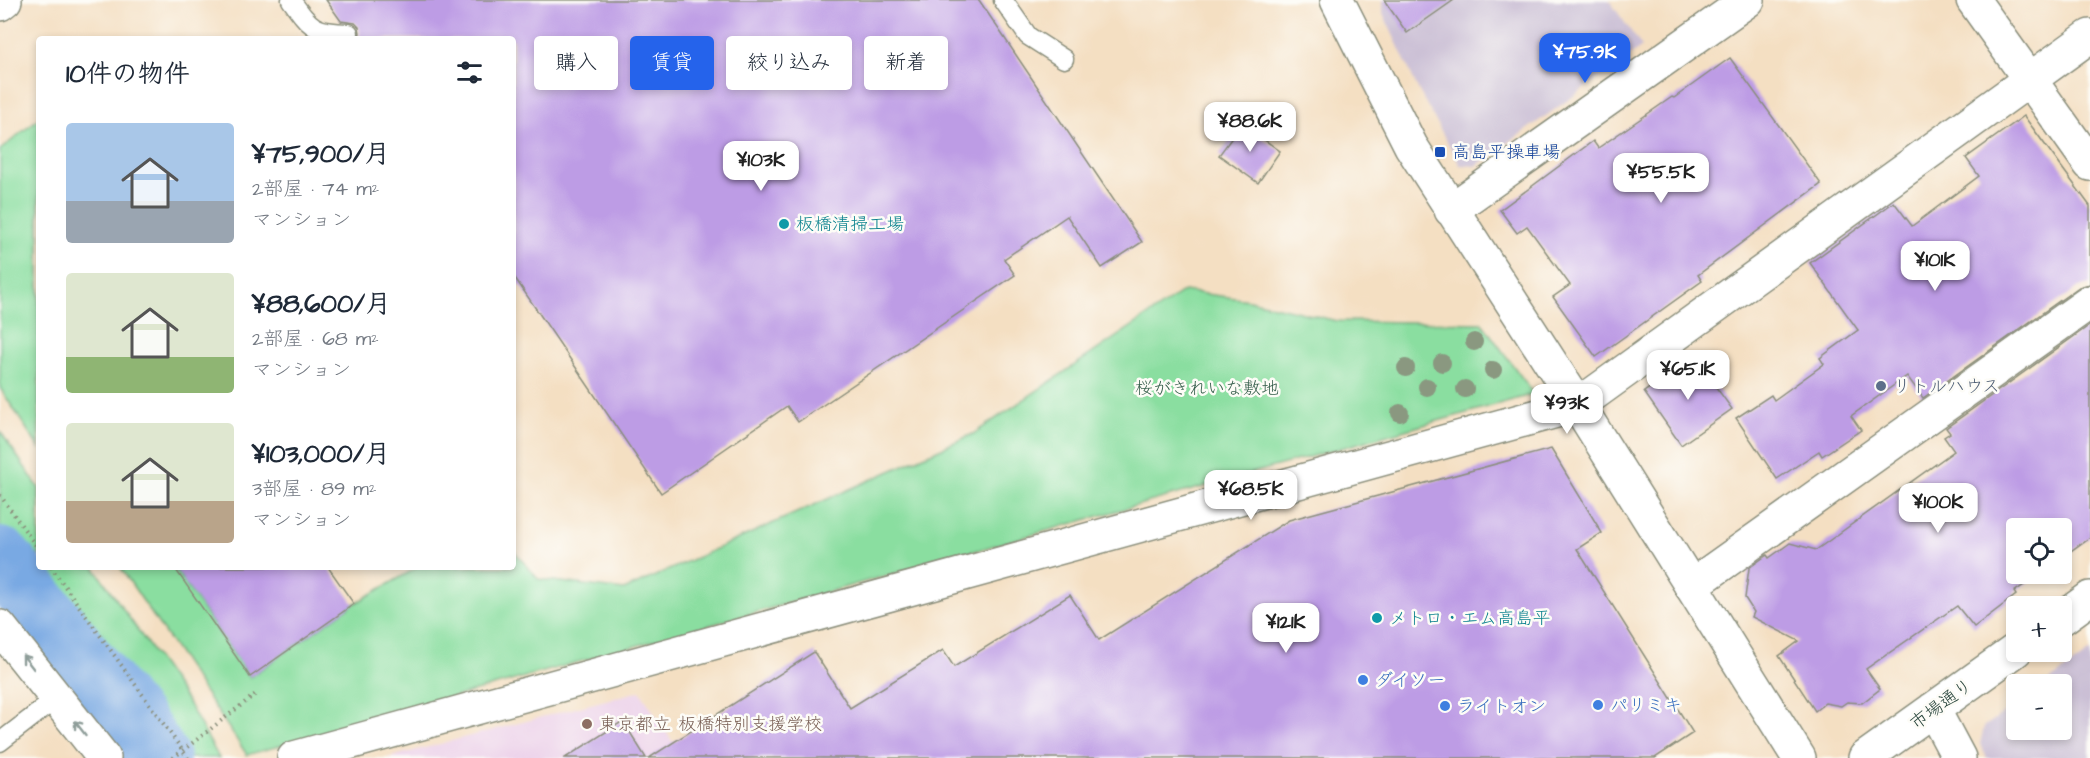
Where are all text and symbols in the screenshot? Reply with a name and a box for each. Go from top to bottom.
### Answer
pin: ¥75.9K [1536,33,1634,84]
chip: 購入 [534,36,618,90]
chip: 賃貸 [630,36,714,90]
chip: 絞り込み [726,36,852,90]
chip: 新着 [864,36,948,90]
text: ¥75.9K [1553,38,1617,66]
text: 10件の物件 [66,56,190,92]
icon: filters [453,56,486,89]
pin: ¥88.6K [1201,102,1299,153]
text: ¥88.6K [1218,107,1282,135]
text: ¥75,900/月 [252,136,390,172]
place label: 高島平操車場 [1452,140,1560,165]
pin: ¥103K [719,141,803,192]
marker: 高島平操車場 [1433,145,1447,159]
text: ¥103K [737,146,785,174]
icon: home [114,147,186,219]
pin: ¥55.5K [1612,153,1710,204]
text: ¥55.5K [1627,158,1695,186]
text: 2部屋 · 74 m² [252,175,379,203]
text: マンション [252,206,351,234]
place label: 板橋清掃工場 [796,212,904,237]
marker: 板橋清掃工場 [777,217,791,231]
pin: ¥101K [1893,241,1977,292]
text: ¥101K [1915,246,1955,274]
text: ¥88,600/月 [252,286,391,322]
icon: home [114,297,186,369]
text: 2部屋 · 68 m² [252,325,379,353]
pin: ¥65.1K [1639,350,1737,401]
text: ¥65.1K [1661,355,1715,383]
text: マンション [252,356,351,384]
place label: リトルハウス [1893,374,2000,399]
park label: 桜がきれいな敷地 [1135,376,1279,401]
marker: リトルハウス [1874,379,1888,393]
pin: ¥93K [1531,384,1603,435]
text: ¥93K [1545,389,1589,417]
text: ¥103,000/月 [252,436,391,472]
icon: home [114,447,186,519]
pin: ¥68.5K [1202,470,1300,521]
text: 3部屋 · 89 m² [252,475,376,503]
text: ¥68.5K [1218,475,1284,503]
pin: ¥100K [1896,483,1980,534]
text: ¥100K [1913,488,1963,516]
text: マンション [252,506,351,534]
map controls [2006,518,2072,740]
button: locate [2006,518,2072,584]
button: + [2006,596,2072,662]
pin: ¥121K [1244,603,1328,654]
place label: メトロ・エム高島平 [1389,606,1551,631]
text: ¥121K [1266,608,1306,636]
marker: メトロ・エム高島平 [1370,611,1384,625]
one-way arrow [22,654,35,670]
place label: ダイソー [1375,668,1445,693]
marker: ダイソー [1356,673,1370,687]
street label: 市場通り [1905,673,1978,736]
button: − [2006,674,2072,740]
place label: パリミキ [1610,693,1682,718]
place label: ライトオン [1457,694,1546,719]
marker: パリミキ [1591,698,1605,712]
marker: ライトオン [1438,699,1452,713]
place label: 東京都立 板橋特別支援学校 [599,712,822,737]
marker: 東京都立 板橋特別支援学校 [580,717,594,731]
one-way arrow [74,720,87,736]

